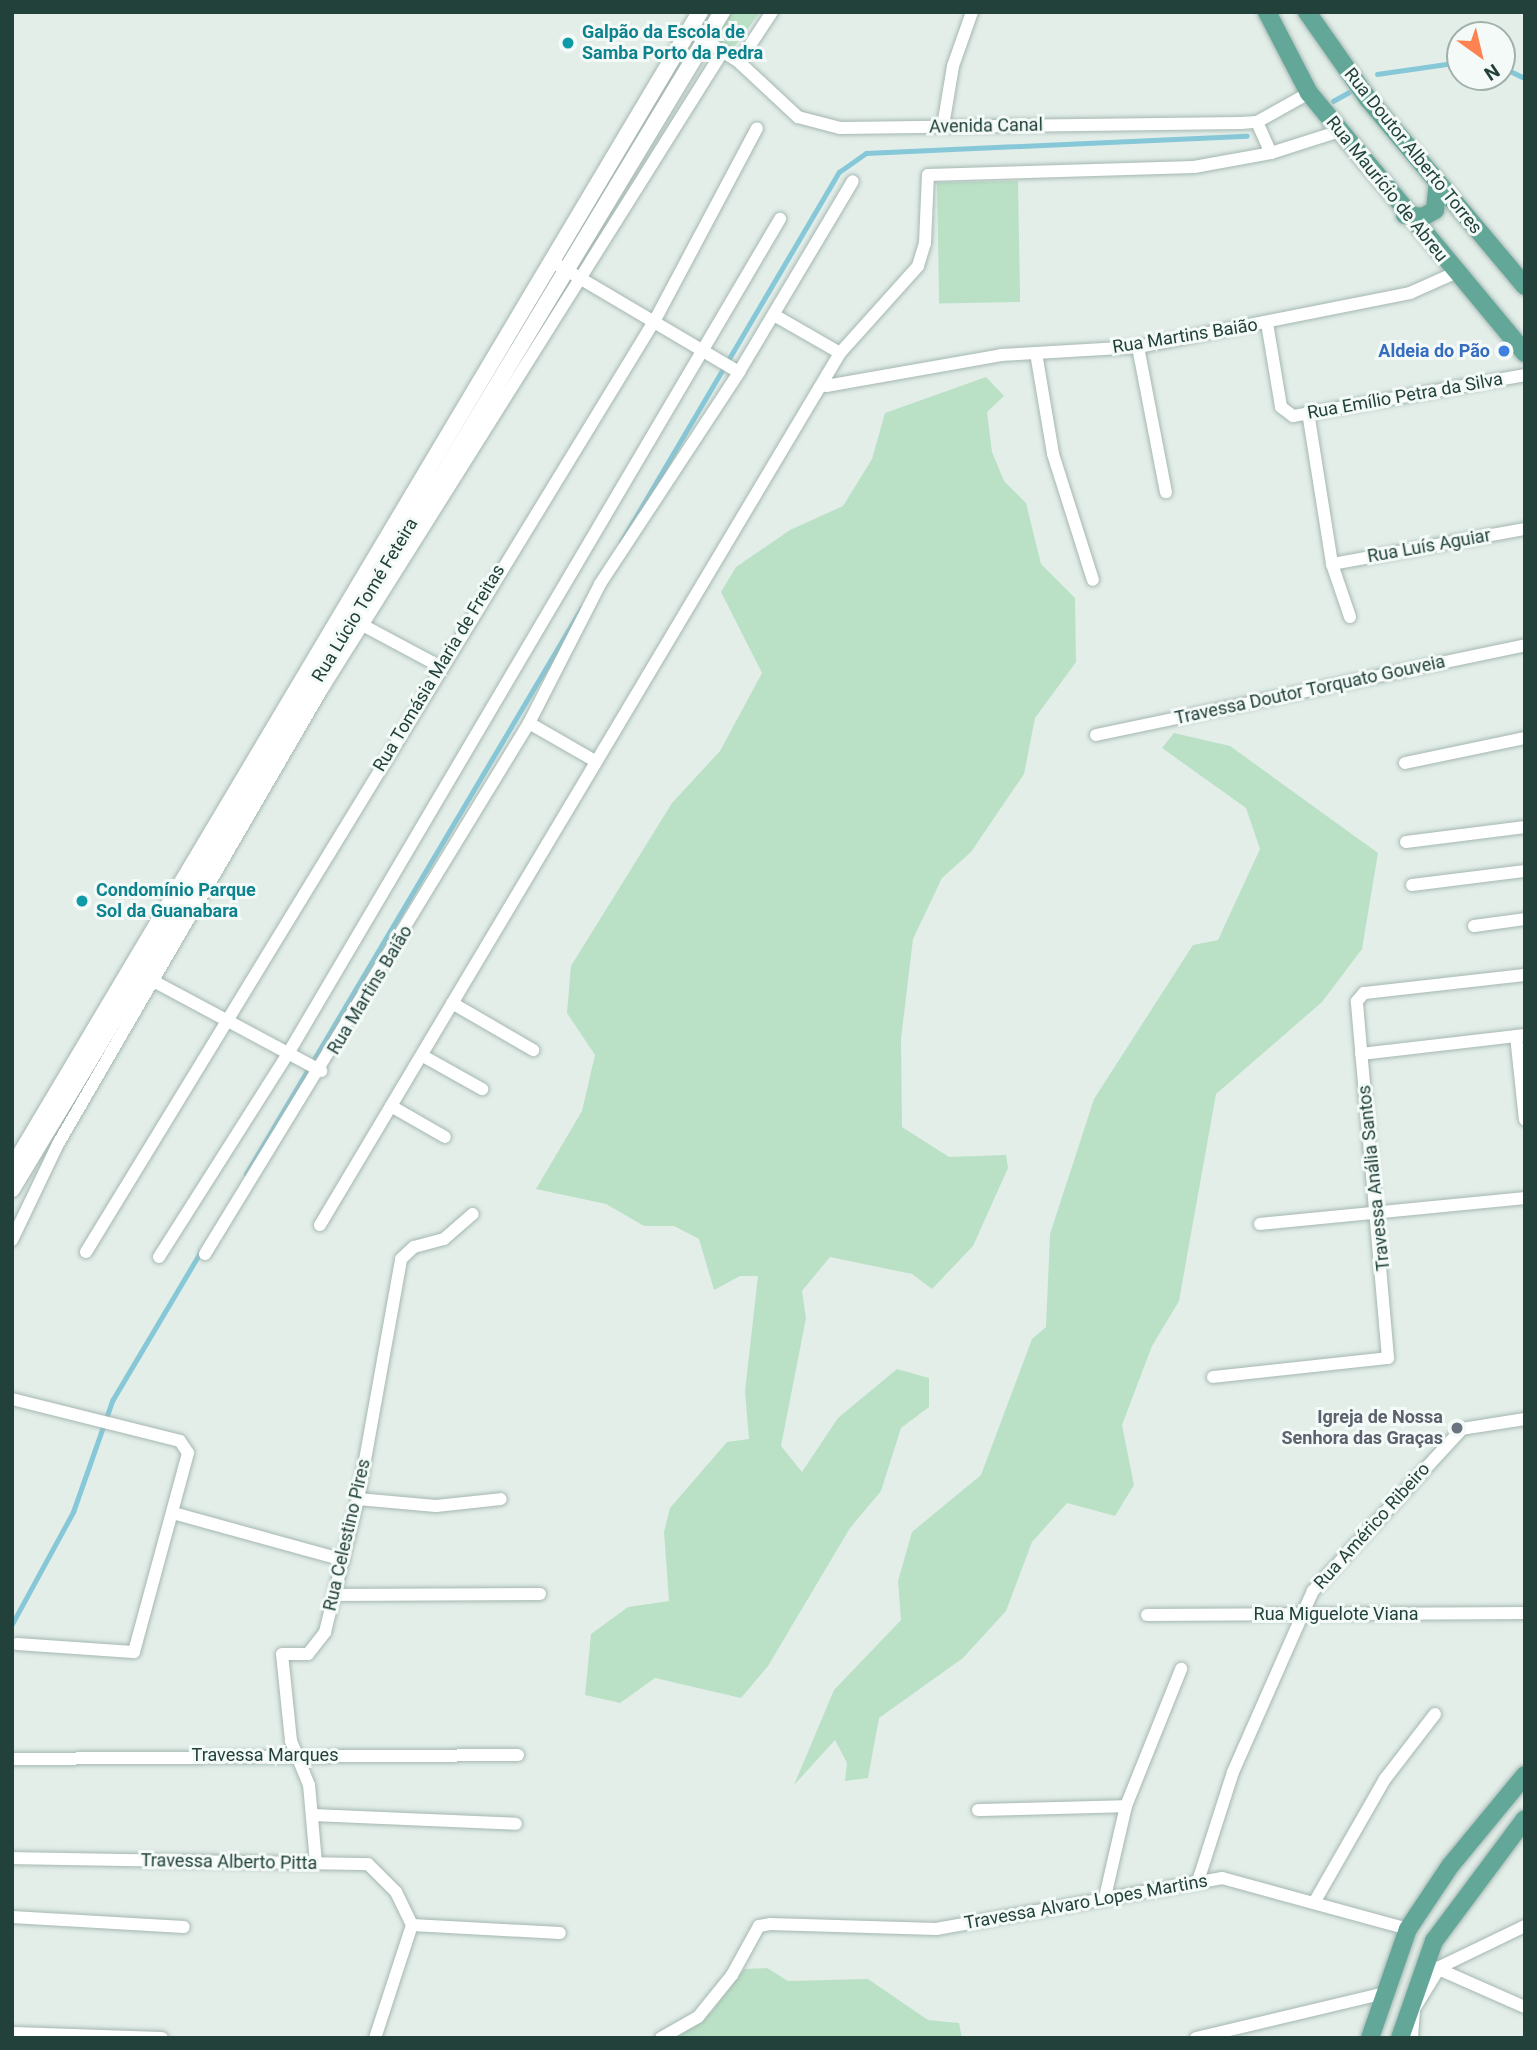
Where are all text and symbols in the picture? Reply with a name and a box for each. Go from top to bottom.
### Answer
north arrow [1446,21,1516,91]
place label: Galpão da Escola de Samba Porto da Pedra [582,22,763,64]
marker: Galpão da Escola de Samba Porto da Pedra [560,35,576,51]
text: N [1480,59,1504,85]
street label: Rua Doutor Alberto Torres [1339,64,1487,238]
street label: Rua Maurício de Abreu [1322,112,1452,266]
street label: Avenida Canal [929,114,1043,138]
street label: Rua Martins Baião [1111,314,1259,358]
place label: Aldeia do Pão [1378,340,1490,362]
marker: Aldeia do Pão [1496,343,1512,359]
street label: Rua Emílio Petra da Silva [1306,368,1504,424]
street label: Rua Lúcio Tomé Feteira [307,514,423,686]
street label: Rua Luís Aguiar [1366,525,1492,567]
street label: Rua Tomásia Maria de Freitas [368,560,510,776]
street label: Travessa Doutor Torquato Gouveia [1173,651,1447,729]
place label: Condomínio Parque Sol da Guanabara [96,880,256,922]
marker: Condomínio Parque Sol da Guanabara [74,893,90,909]
street label: Rua Martins Baião [323,922,417,1058]
street label: Travessa Anália Santos [1354,1084,1394,1272]
place label: Igreja de Nossa Senhora das Graças [1282,1407,1443,1450]
marker: Igreja de Nossa Senhora das Graças [1449,1420,1465,1436]
street label: Rua Celestino Pires [319,1457,375,1613]
street label: Rua Américo Ribeiro [1310,1458,1434,1594]
street label: Rua Miguelote Viana [1254,1603,1418,1625]
street label: Travessa Marques [192,1744,338,1766]
street label: Travessa Alberto Pitta [141,1850,317,1874]
street label: Travessa Alvaro Lopes Martins [963,1870,1209,1934]

